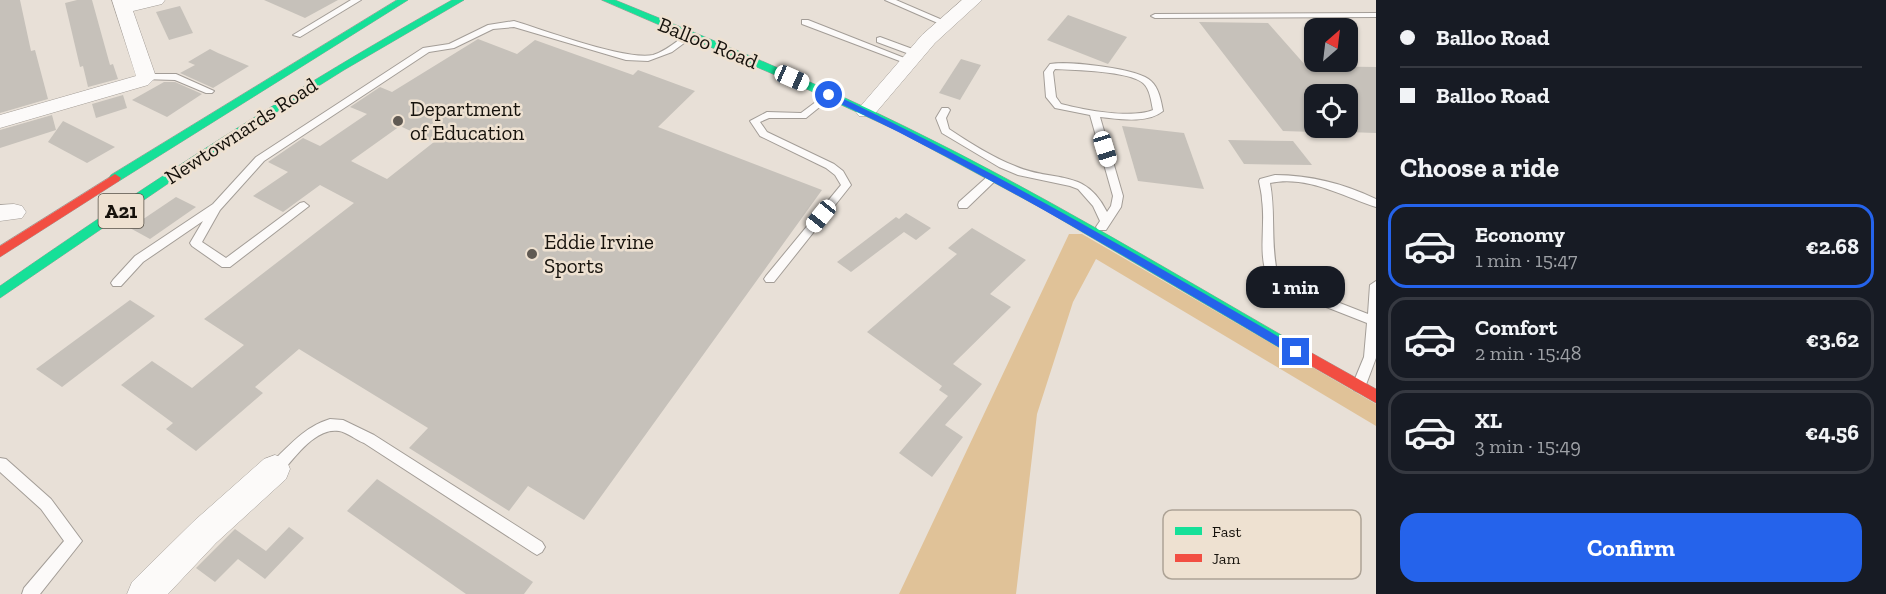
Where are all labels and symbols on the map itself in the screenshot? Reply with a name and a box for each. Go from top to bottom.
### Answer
street label: Balloo Road [655,11,762,74]
north arrow [1304,18,1358,72]
car [772,62,812,94]
street label: Newtownards Road [160,72,322,189]
route start [815,81,842,108]
place label: Department of Education [410,96,524,145]
marker: Department of Education [391,114,405,128]
car [1091,129,1119,169]
road number: A21 [98,194,144,228]
car [803,196,839,236]
place label: Eddie Irvine Sports [544,229,654,278]
marker: Eddie Irvine Sports [525,247,539,261]
callout: 1 min [1246,265,1346,307]
route end [1282,338,1309,365]
legend [1163,510,1361,579]
text: Fast [1212,522,1241,541]
text: Jam [1212,549,1241,568]

